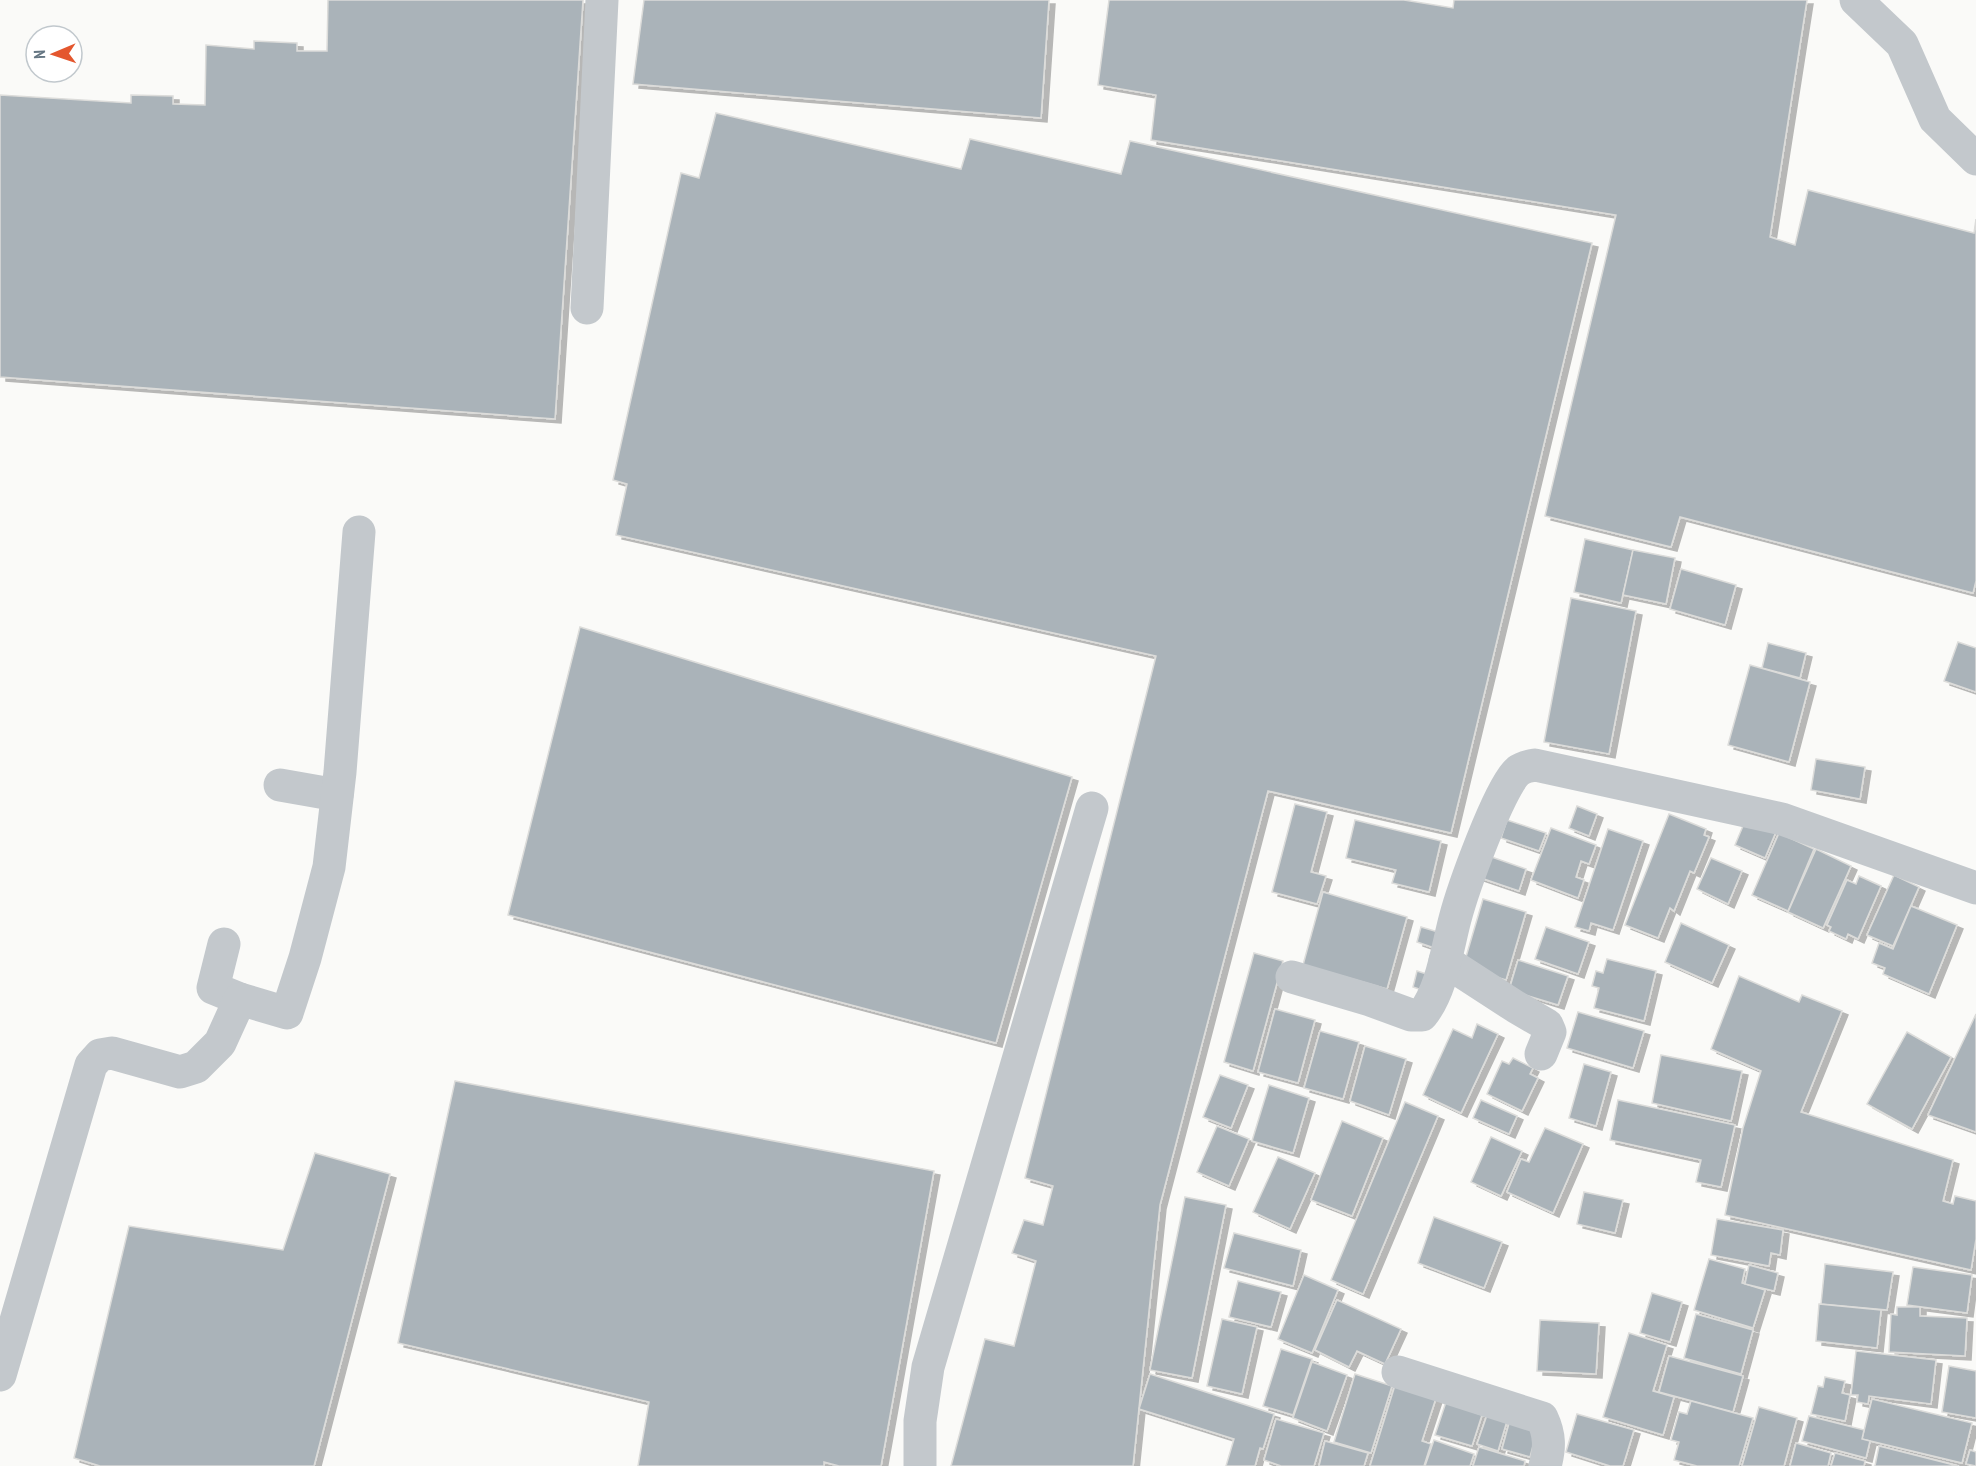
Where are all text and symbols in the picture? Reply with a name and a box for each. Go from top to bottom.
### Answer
north arrow [24,24,84,84]
text: N [29,50,49,59]

